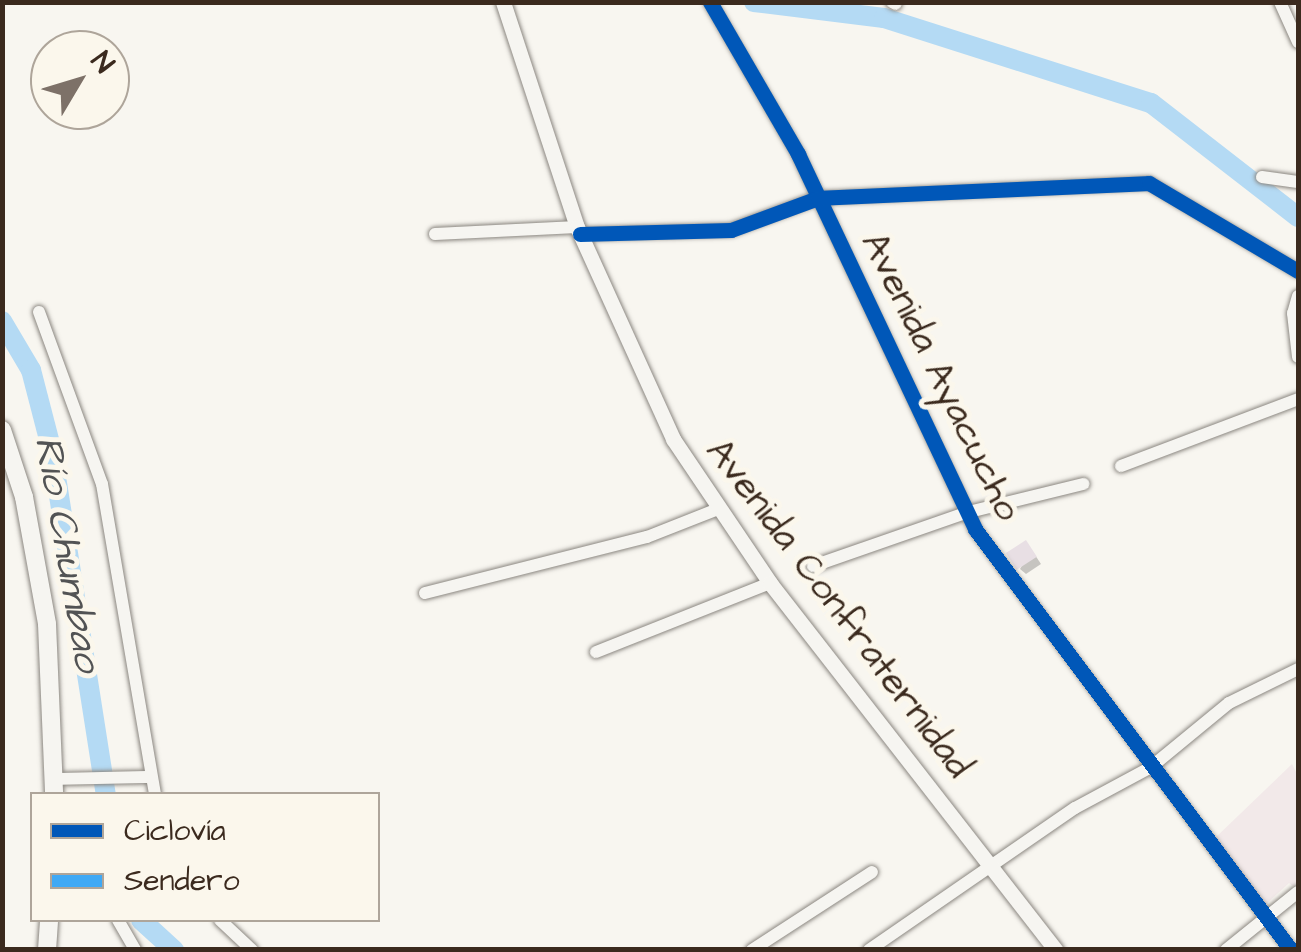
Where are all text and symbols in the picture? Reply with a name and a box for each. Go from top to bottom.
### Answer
north arrow [30,30,130,130]
text: N [82,44,123,81]
street label: Avenida Ayacucho [850,225,1030,529]
street label: Avenida Confraternidad [695,430,981,788]
water label: Río Chumbao [23,433,111,675]
legend [30,792,380,922]
text: Ciclovía [124,810,226,852]
text: Sendero [124,860,240,902]

